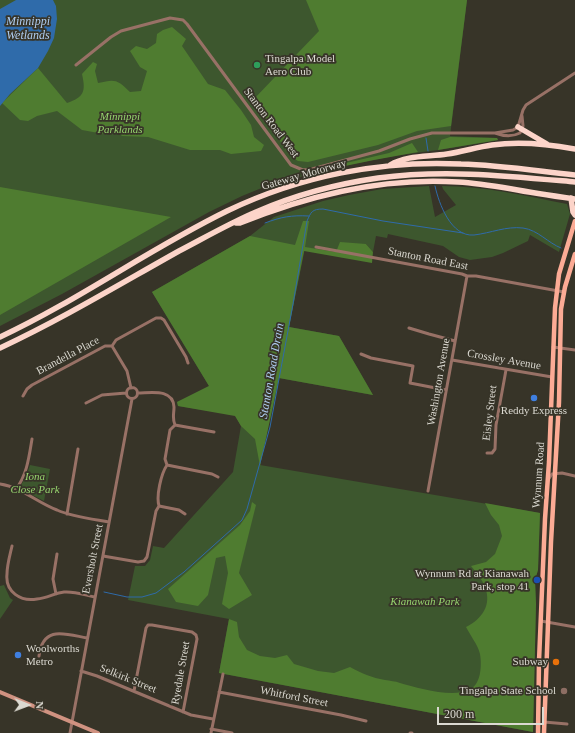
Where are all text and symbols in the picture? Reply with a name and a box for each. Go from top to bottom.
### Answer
water label: Minnippi Wetlands [6,15,50,43]
place label: Tingalpa Model Aero Club [265,52,335,78]
marker: Tingalpa Model Aero Club [252,60,262,70]
street label: Stanton Road West [240,85,302,161]
park label: Minnippi Parklands [97,110,143,136]
street label: Gateway Motorway [260,157,348,193]
street label: Stanton Road East [387,245,469,273]
water label: Stanton Road Drain [257,322,287,420]
street label: Brandella Place [34,334,102,378]
street label: Washington Avenue [425,337,453,427]
street label: Crossley Avenue [466,347,542,373]
street label: Eisley Street [480,384,500,442]
marker: Reddy Express [529,393,539,403]
place label: Reddy Express [501,404,567,418]
street label: Wynnum Road [530,441,548,509]
park label: Iona Close Park [10,470,60,496]
street label: Eversholt Street [80,523,106,595]
place label: Wynnum Rd at Kianawah Park, stop 41 [415,567,529,593]
marker: Wynnum Rd at Kianawah Park, stop 41 [532,575,542,585]
park label: Kianawah Park [390,595,460,609]
street label: Ryedale Street [169,640,193,706]
place label: Woolworths Metro [26,642,80,668]
marker: Woolworths Metro [13,650,23,660]
place label: Subway [513,655,548,669]
marker: Subway [551,657,561,667]
street label: Selkirk Street [98,662,158,696]
street label: Whitford Street [259,684,329,710]
place label: Tingalpa State School [459,684,556,698]
north arrow [8,685,48,725]
marker: Tingalpa State School [559,686,569,696]
scale bar [439,699,546,725]
text: N [34,701,46,709]
text: 200 m [444,707,474,721]

